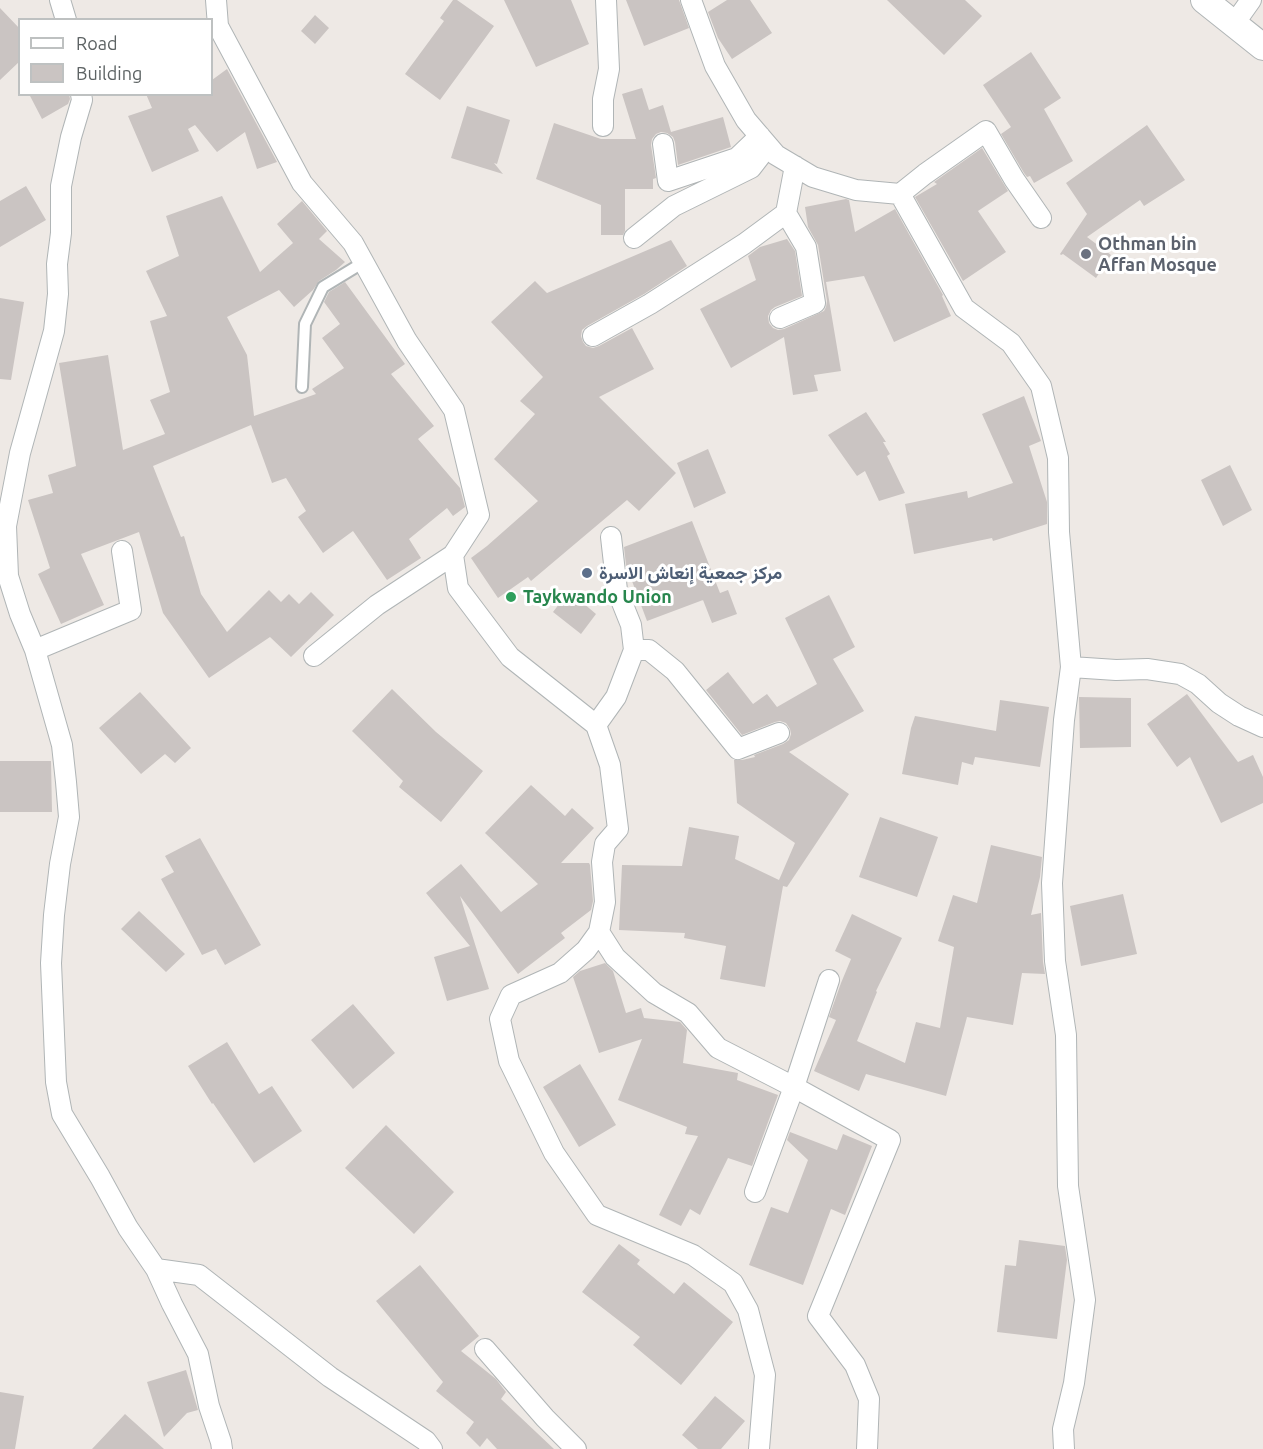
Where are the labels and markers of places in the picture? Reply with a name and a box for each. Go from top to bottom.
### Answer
place label: Othman bin Affan Mosque [1098,233,1217,276]
marker: Othman bin Affan Mosque [1079,247,1093,261]
place label: مركز جمعية إنعاش الاسرة [599,562,782,584]
marker: مركز جمعية إنعاش الاسرة [580,566,594,580]
place label: Taykwando Union [523,586,672,608]
marker: Taykwando Union [504,590,518,604]

